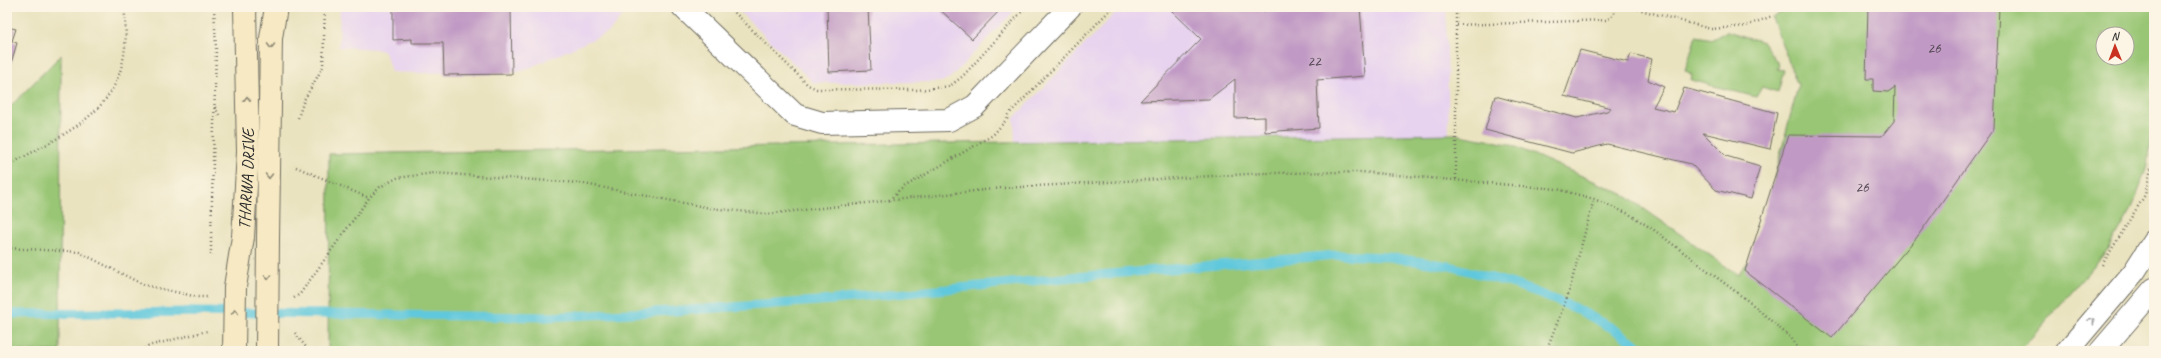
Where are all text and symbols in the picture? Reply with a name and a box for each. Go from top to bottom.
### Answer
north arrow [2095,26,2135,66]
text: N [2111,29,2121,43]
house number: 26 [1927,39,1942,58]
one-way arrow [267,43,275,49]
house number: 22 [1307,52,1322,71]
one-way arrow [243,96,251,102]
street label: THARWA DRIVE [233,127,259,230]
one-way arrow [265,173,273,179]
house number: 26 [1855,178,1870,197]
one-way arrow [264,274,272,280]
one-way arrow [230,309,239,315]
one-way arrow [2087,319,2094,326]

